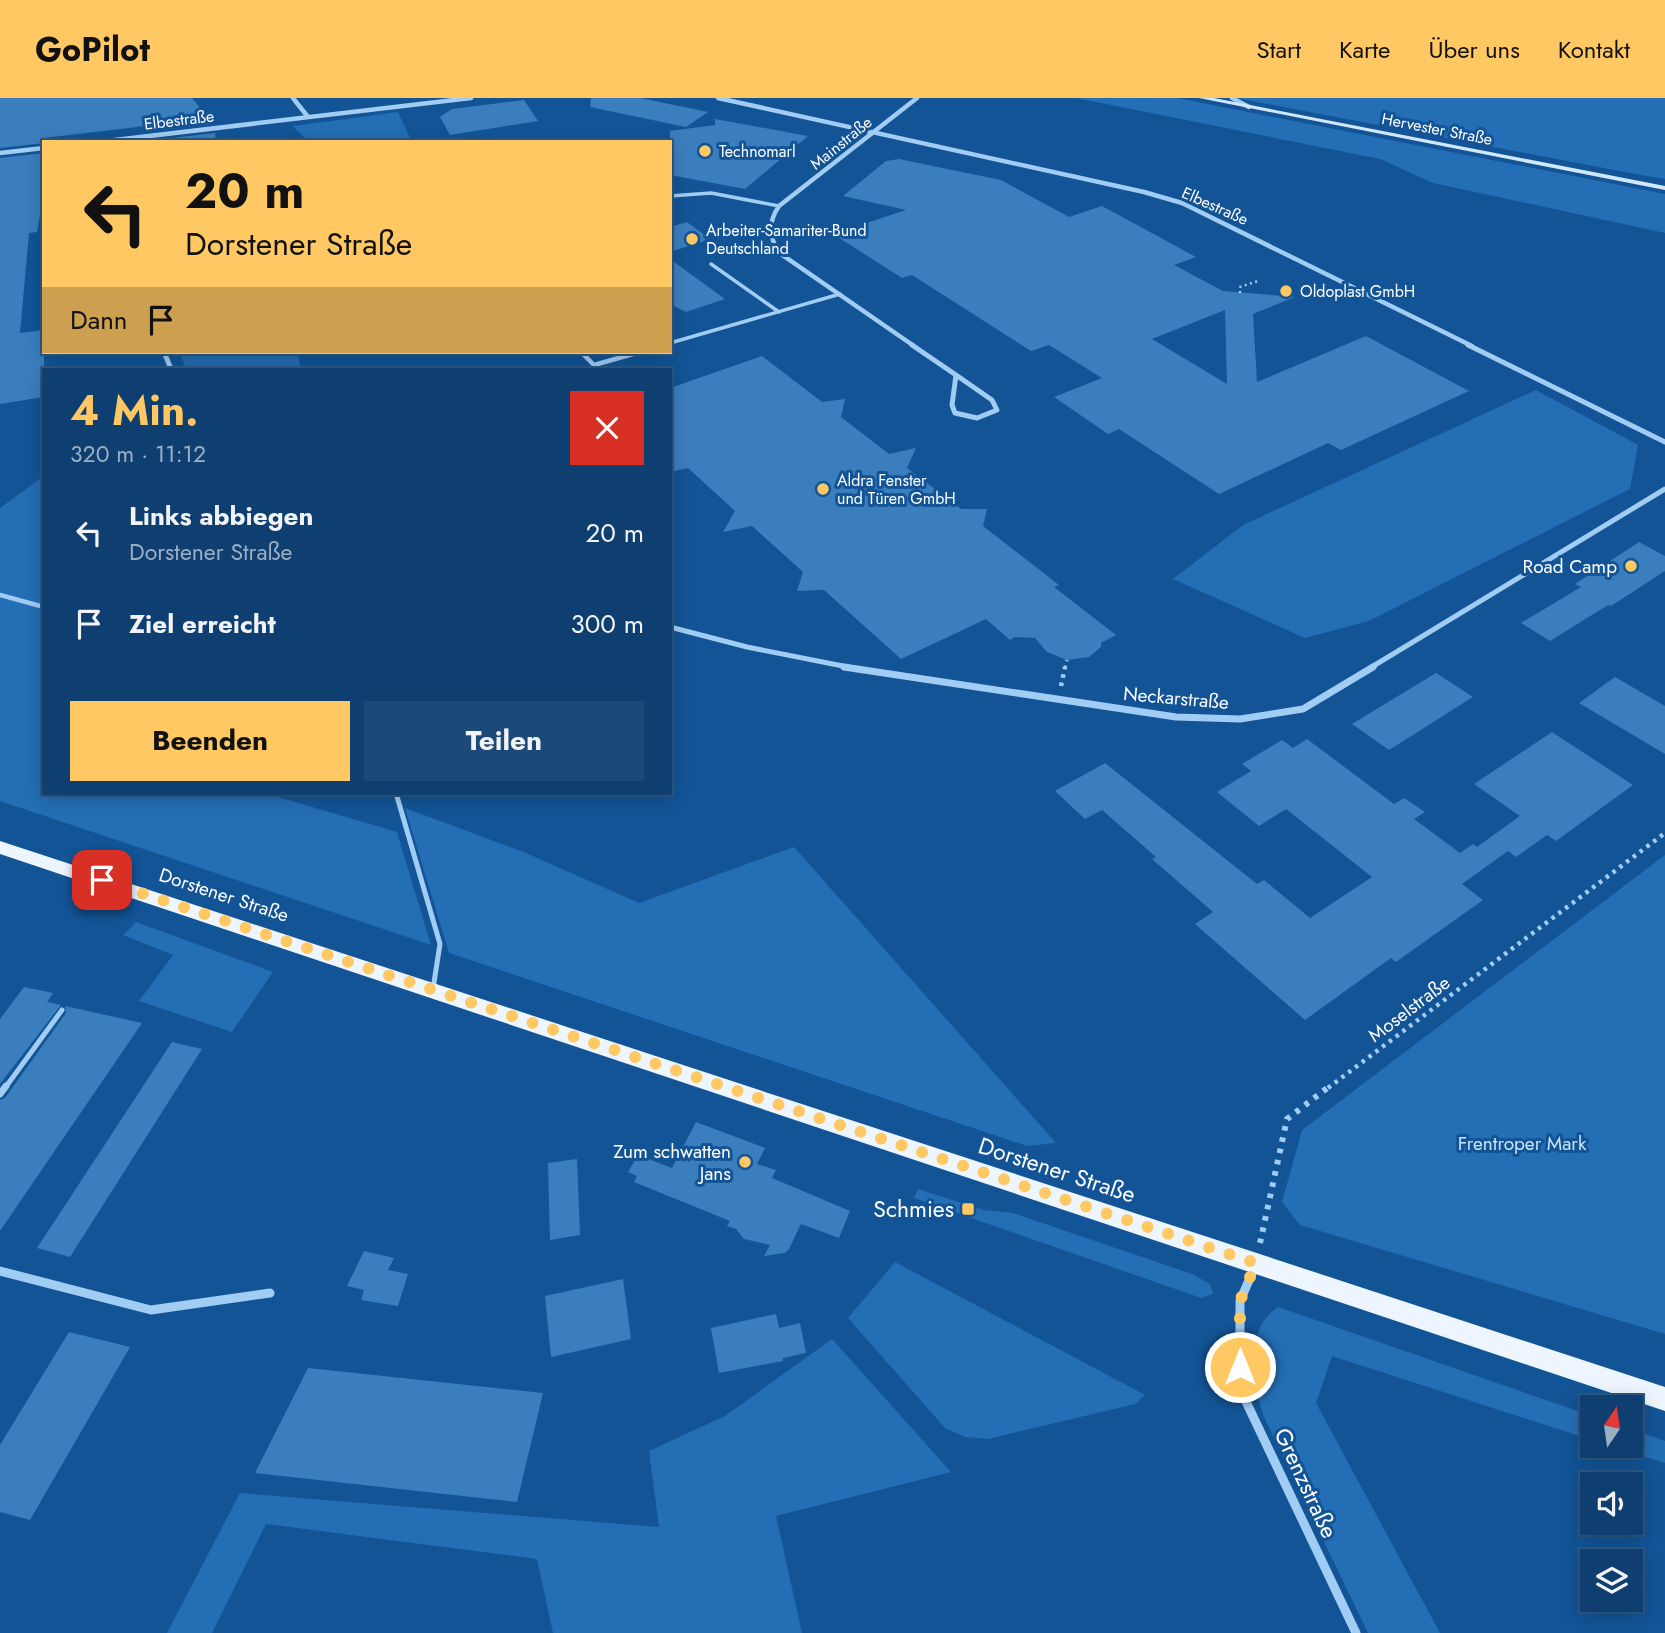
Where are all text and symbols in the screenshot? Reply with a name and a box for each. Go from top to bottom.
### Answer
text: GoPilot [35,26,150,73]
text: Start [1257,32,1301,67]
text: Karte [1339,32,1390,67]
text: Über uns [1428,32,1520,67]
text: Kontakt [1558,32,1630,67]
street label: Elbestraße [143,104,215,136]
street label: Hervester Straße [1380,107,1494,151]
street label: Mainstraße [805,111,877,175]
place label: Technomarl [719,140,796,163]
marker: Technomarl [697,143,713,159]
text: 20 m [185,156,304,226]
icon: left [70,168,161,259]
street label: Elbestraße [1178,181,1252,231]
place label: Arbeiter-Samariter-Bund Deutschland [706,219,867,260]
text: Dorstener Straße [185,221,412,267]
marker: Arbeiter-Samariter-Bund Deutschland [684,231,700,247]
place label: Oldoplast GmbH [1300,280,1415,303]
marker: Oldoplast GmbH [1278,283,1294,299]
text: Dann [70,301,128,339]
icon: arrive [142,301,180,339]
text: 4 Min. [70,380,199,441]
button: close [570,391,644,465]
text: 320 m · 11:12 [70,437,206,471]
place label: Aldra Fenster und Türen GmbH [837,469,956,510]
marker: Aldra Fenster und Türen GmbH [815,481,831,497]
text: Links abbiegen [129,497,313,535]
icon: left [70,514,108,552]
text: 20 m [586,514,644,552]
text: Dorstener Straße [129,535,292,569]
place label: Road Camp [1523,553,1617,580]
marker: Road Camp [1623,558,1639,574]
icon: arrive [70,605,108,643]
text: Ziel erreicht [129,605,276,643]
text: 300 m [571,605,644,643]
street label: Neckarstraße [1122,680,1230,716]
button: Beenden [70,701,350,781]
button: Teilen [364,701,644,781]
pin [72,850,132,910]
icon: arrive [83,861,121,899]
street label: Dorstener Straße [156,861,293,929]
street label: Moselstraße [1363,969,1456,1049]
street label: Dorstener Straße [974,1129,1140,1211]
park label: Frentroper Mark [1458,1130,1587,1157]
place label: Zum schwatten Jans [613,1138,731,1187]
marker: Zum schwatten Jans [737,1154,753,1170]
place label: Schmies [873,1192,954,1226]
marker: Schmies [960,1201,976,1217]
position arrow [1203,1330,1277,1404]
north arrow [1580,1395,1643,1458]
map controls [1580,1395,1643,1612]
street label: Grenzstraße [1266,1422,1347,1544]
button: sound [1580,1472,1643,1535]
button: layers [1580,1549,1643,1612]

